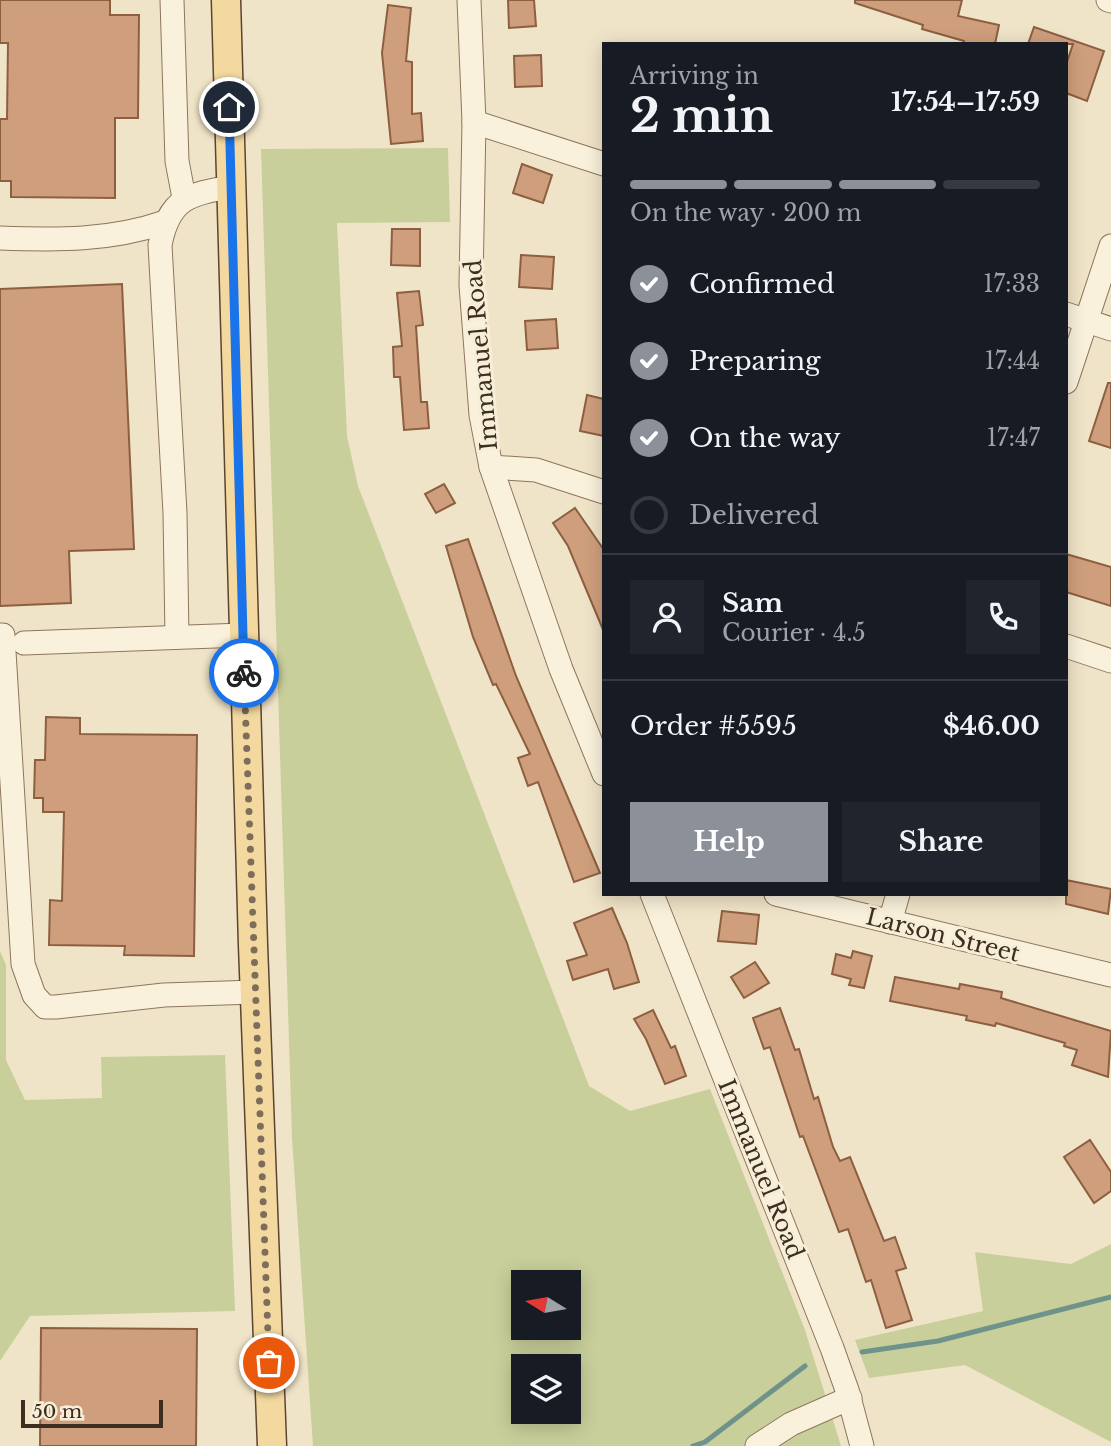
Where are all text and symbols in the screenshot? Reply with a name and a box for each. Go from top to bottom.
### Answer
text: Arriving in [630,62,759,90]
pin [199,77,259,137]
text: 17:54–17:59 [891,86,1040,118]
text: 2 min [630,87,773,144]
icon: home [210,88,248,126]
text: On the way · 200 m [630,199,862,227]
street label: Immanuel Road [459,258,503,452]
icon: check [630,265,668,303]
text: Confirmed [689,268,834,300]
text: 17:33 [983,270,1040,298]
icon: check [630,342,668,380]
text: Preparing [689,345,821,377]
text: 17:44 [985,347,1040,375]
icon: check [630,419,668,457]
text: On the way [689,422,841,454]
text: 17:47 [987,424,1040,452]
text: Delivered [689,499,819,531]
button: person [630,580,704,654]
button: phone [966,580,1040,654]
text: Sam [722,587,783,619]
text: Courier · 4.5 [722,619,866,647]
courier [209,638,279,708]
icon: bike [225,654,263,692]
text: Order #5595 [630,710,797,742]
text: $46.00 [943,710,1040,742]
button: Help [630,802,828,882]
button: Share [842,802,1040,882]
street label: Larson Street [863,902,1023,968]
street label: Immanuel Road [712,1075,810,1263]
north arrow [511,1270,581,1340]
map controls [511,1270,581,1424]
pin [239,1333,299,1393]
icon: bag [250,1344,288,1382]
button: layers [511,1354,581,1424]
scale bar [21,1397,163,1429]
text: 50 m [32,1400,82,1423]

